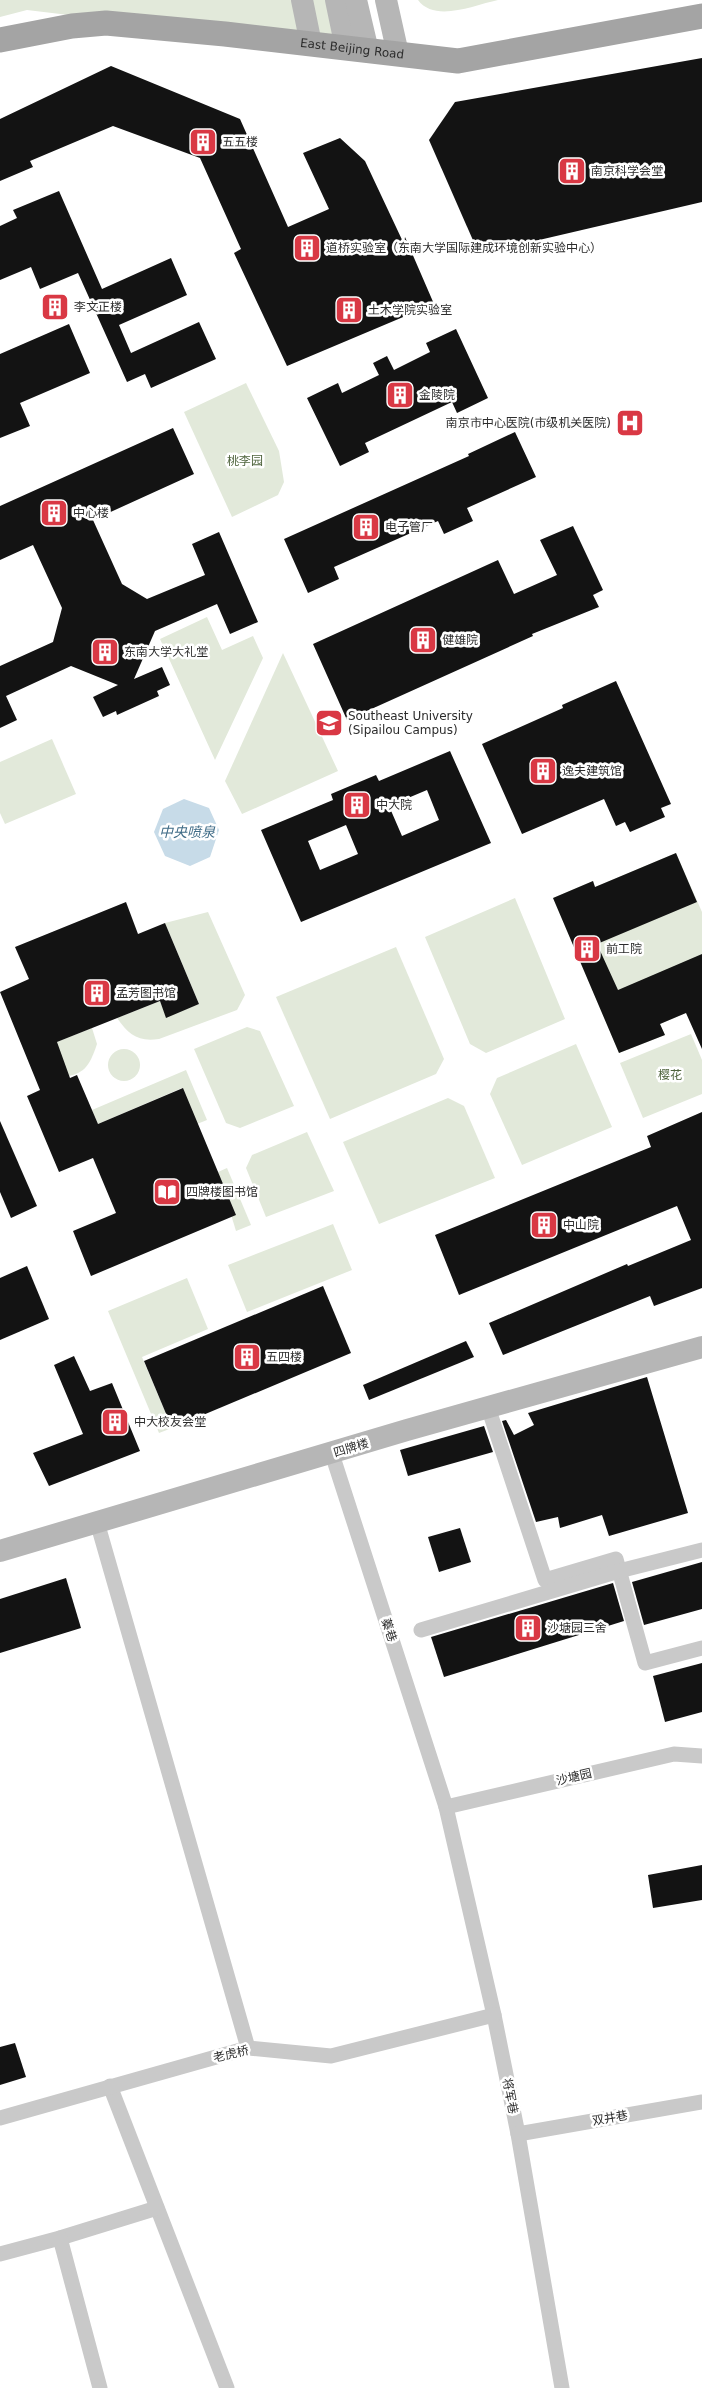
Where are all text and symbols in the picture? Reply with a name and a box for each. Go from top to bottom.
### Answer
street label: East Beijing Road [299,36,405,62]
building icon: 五五楼 [188,127,218,157]
place label: 五五楼 [222,135,258,149]
building icon: 南京科学会堂 [557,156,587,186]
place label: 南京科学会堂 [591,164,663,178]
building icon: 道桥实验室（东南大学国际建成环境创新实验中心） [292,233,322,263]
place label: 道桥实验室（东南大学国际建成环境创新实验中心） [326,241,602,255]
building icon: 李文正楼 [40,292,70,322]
building icon: 土木学院实验室 [334,295,364,325]
place label: 李文正楼 [74,300,122,314]
place label: 土木学院实验室 [368,303,452,317]
building icon: 金陵院 [385,380,415,410]
place label: 金陵院 [419,388,455,402]
hospital icon: 南京市中心医院(市级机关医院) [615,408,645,438]
place label: 南京市中心医院(市级机关医院) [446,416,611,430]
park label: 桃李园 [227,454,263,468]
building icon: 中心楼 [39,498,69,528]
place label: 中心楼 [73,506,109,520]
building icon: 电子管厂 [351,512,381,542]
place label: 电子管厂 [385,520,433,534]
building icon: 健雄院 [408,625,438,655]
place label: 健雄院 [442,633,478,647]
building icon: 东南大学大礼堂 [90,637,120,667]
place label: 东南大学大礼堂 [124,645,208,659]
school or university icon: Southeast University (Sipailou Campus) [314,708,344,738]
place label: Southeast University (Sipailou Campus) [348,709,473,737]
building icon: 逸夫建筑馆 [528,756,558,786]
place label: 逸夫建筑馆 [562,764,622,778]
building icon: 中大院 [342,790,372,820]
place label: 中大院 [376,798,412,812]
water label: 中央喷泉 [159,824,216,840]
building icon: 前工院 [572,934,602,964]
place label: 前工院 [606,942,642,956]
building icon: 孟芳图书馆 [82,978,112,1008]
place label: 孟芳图书馆 [116,986,176,1000]
park label: 樱花 [658,1068,682,1082]
library icon: 四牌楼图书馆 [152,1177,182,1207]
place label: 四牌楼图书馆 [186,1185,258,1199]
building icon: 中山院 [529,1210,559,1240]
place label: 中山院 [563,1218,599,1232]
building icon: 五四楼 [232,1342,262,1372]
place label: 五四楼 [266,1350,302,1364]
building icon: 中大校友会堂 [100,1407,130,1437]
place label: 中大校友会堂 [134,1415,206,1429]
street label: 四牌楼 [332,1436,370,1460]
building icon: 沙塘园三舍 [513,1613,543,1643]
street label: 蓁巷 [379,1616,399,1644]
place label: 沙塘园三舍 [547,1621,607,1635]
street label: 沙塘园 [555,1766,593,1788]
street label: 老虎桥 [212,2043,250,2065]
street label: 将军巷 [500,2077,520,2115]
street label: 双井巷 [591,2108,629,2128]

